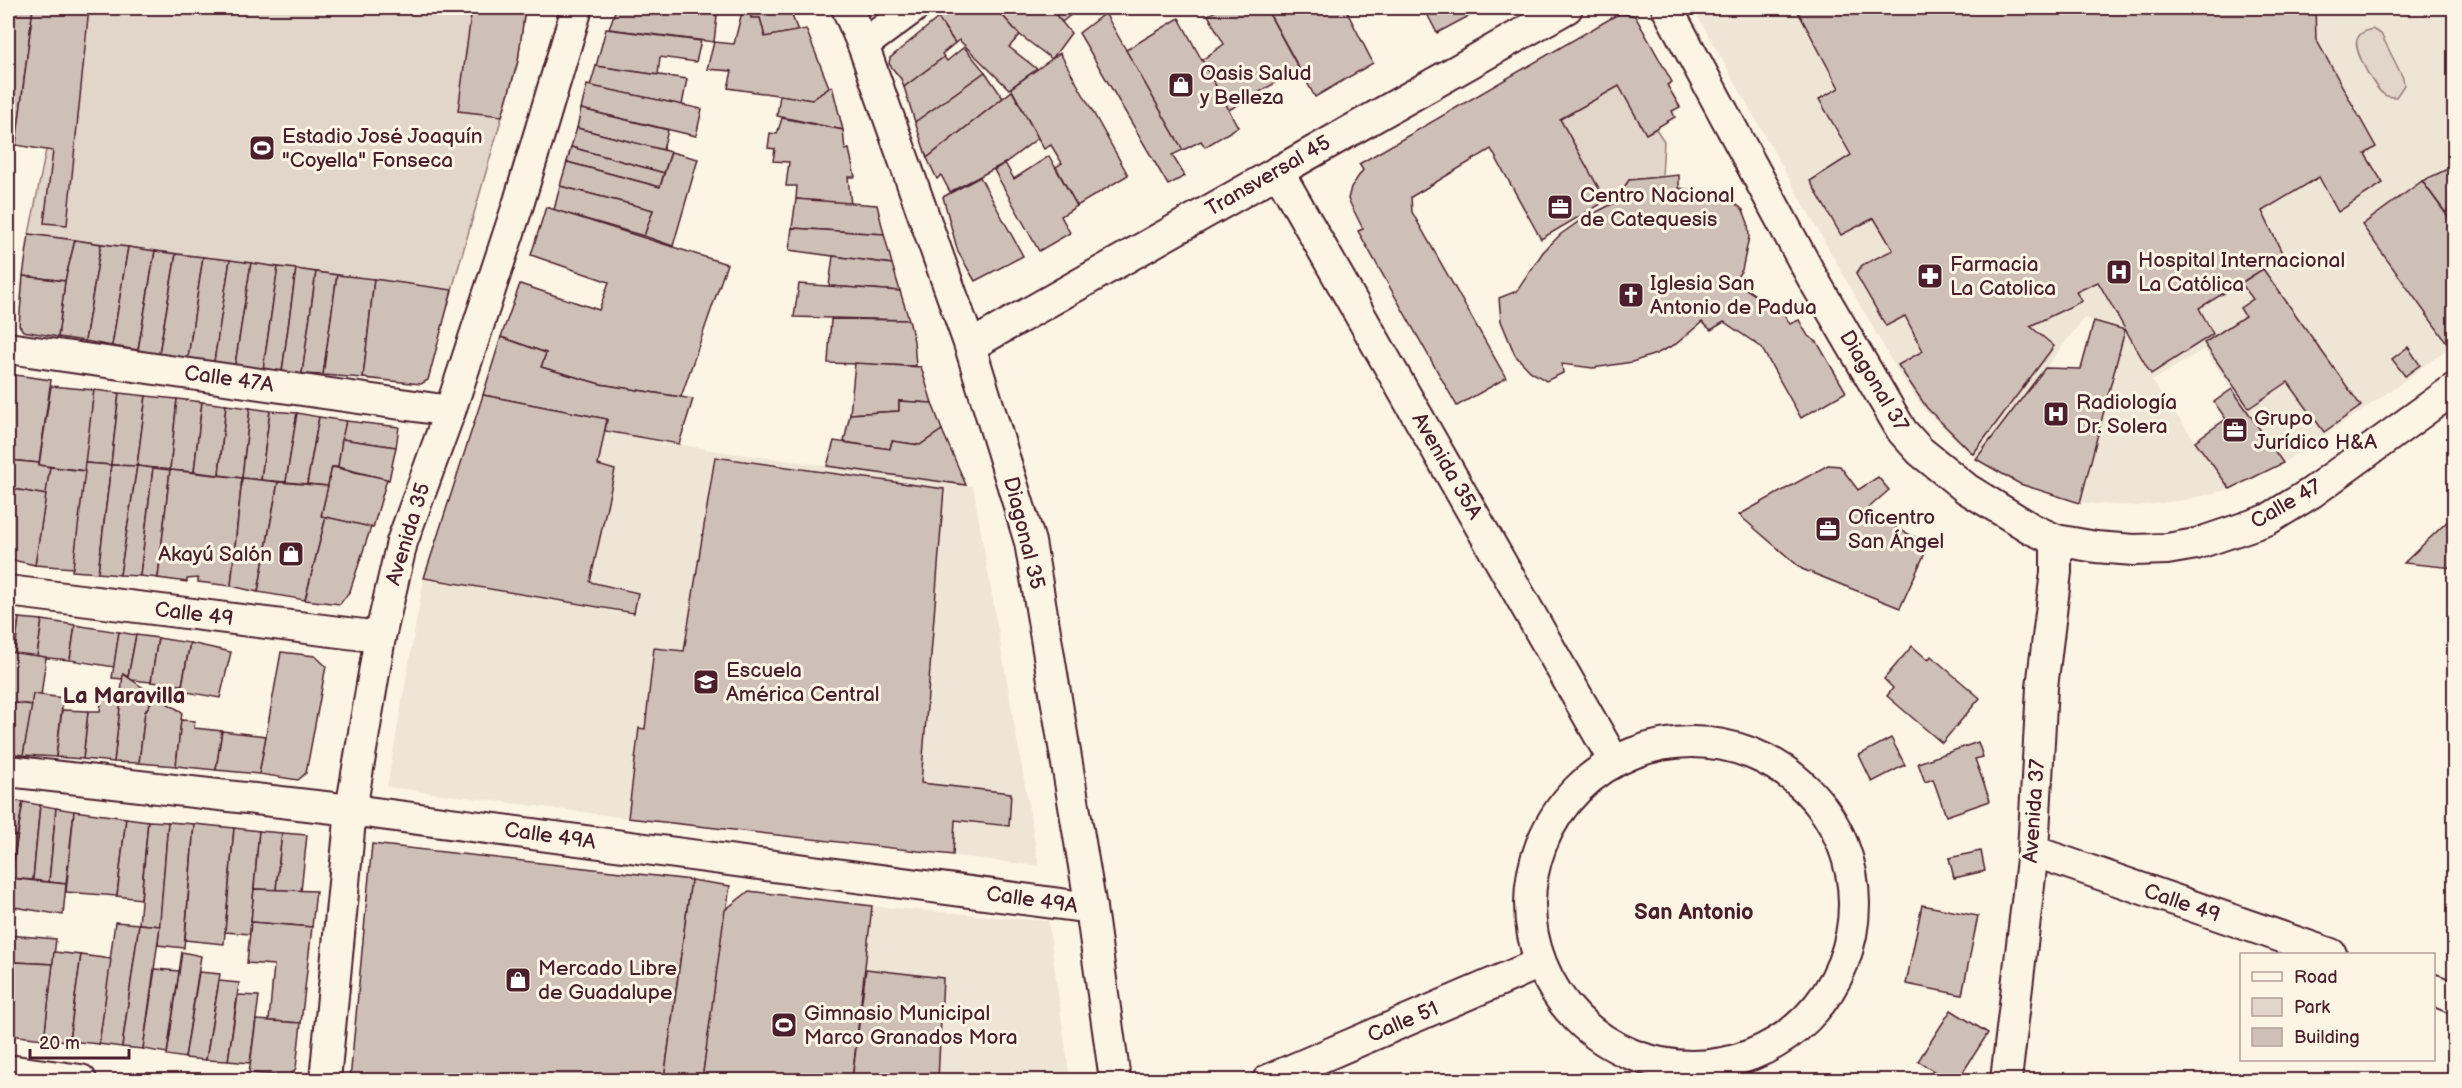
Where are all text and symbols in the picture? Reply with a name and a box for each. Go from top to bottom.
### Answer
place label: Oasis Salud y Belleza [1199,61,1312,110]
shop icon: Oasis Salud y Belleza [1166,70,1196,100]
place label: Estadio José Joaquín "Coyella" Fonseca [282,124,483,173]
street label: Transversal 45 [1201,130,1335,222]
sports icon: Estadio José Joaquín "Coyella" Fonseca [247,133,277,163]
place label: Centro Nacional de Catequesis [1580,183,1735,232]
office icon: Centro Nacional de Catequesis [1545,192,1575,222]
place label: Hospital Internacional La Católica [2138,248,2345,297]
place label: Farmacia La Catolica [1950,252,2056,301]
hospital icon: Hospital Internacional La Católica [2104,257,2134,287]
pharmacy icon: Farmacia La Catolica [1915,261,1945,291]
place label: Iglesia San Antonio de Padua [1650,271,1817,320]
church icon: Iglesia San Antonio de Padua [1616,280,1646,310]
street label: Diagonal 37 [1834,326,1914,437]
street label: Calle 47A [183,360,276,398]
place label: Radiología Dr. Solera [2076,390,2177,439]
hospital icon: Radiología Dr. Solera [2041,399,2071,429]
place label: Grupo Jurídico H&A [2254,406,2377,455]
street label: Avenida 35A [1406,408,1488,524]
office icon: Grupo Jurídico H&A [2220,415,2250,445]
street label: Diagonal 35 [998,474,1050,592]
street label: Calle 47 [2246,474,2326,534]
street label: Avenida 35 [381,480,435,588]
place label: Oficentro San Ángel [1848,505,1944,554]
office icon: Oficentro San Ángel [1813,514,1843,544]
shop icon: Akayú Salón [276,539,306,569]
place label: Akayú Salón [158,542,272,567]
street label: Calle 49 [153,597,235,631]
place label: Escuela América Central [726,658,879,707]
school or university icon: Escuela América Central [691,667,721,697]
district label: La Maravilla [63,683,185,710]
street label: Avenida 37 [2018,757,2050,864]
street label: Calle 49A [503,817,597,855]
street label: Calle 49 [2141,878,2223,928]
street label: Calle 49A [985,881,1079,919]
district label: San Antonio [1634,899,1754,926]
legend [2240,953,2435,1061]
place label: Mercado Libre de Guadalupe [538,956,677,1005]
shop icon: Mercado Libre de Guadalupe [503,965,533,995]
text: Road [2294,967,2338,988]
street label: Calle 51 [1364,996,1442,1048]
text: Park [2294,997,2330,1018]
place label: Gimnasio Municipal Marco Granados Mora [804,1001,1018,1050]
sports icon: Gimnasio Municipal Marco Granados Mora [769,1010,799,1040]
scale bar [30,1022,129,1060]
text: Building [2294,1027,2360,1048]
text: 20 m [39,1033,80,1054]

